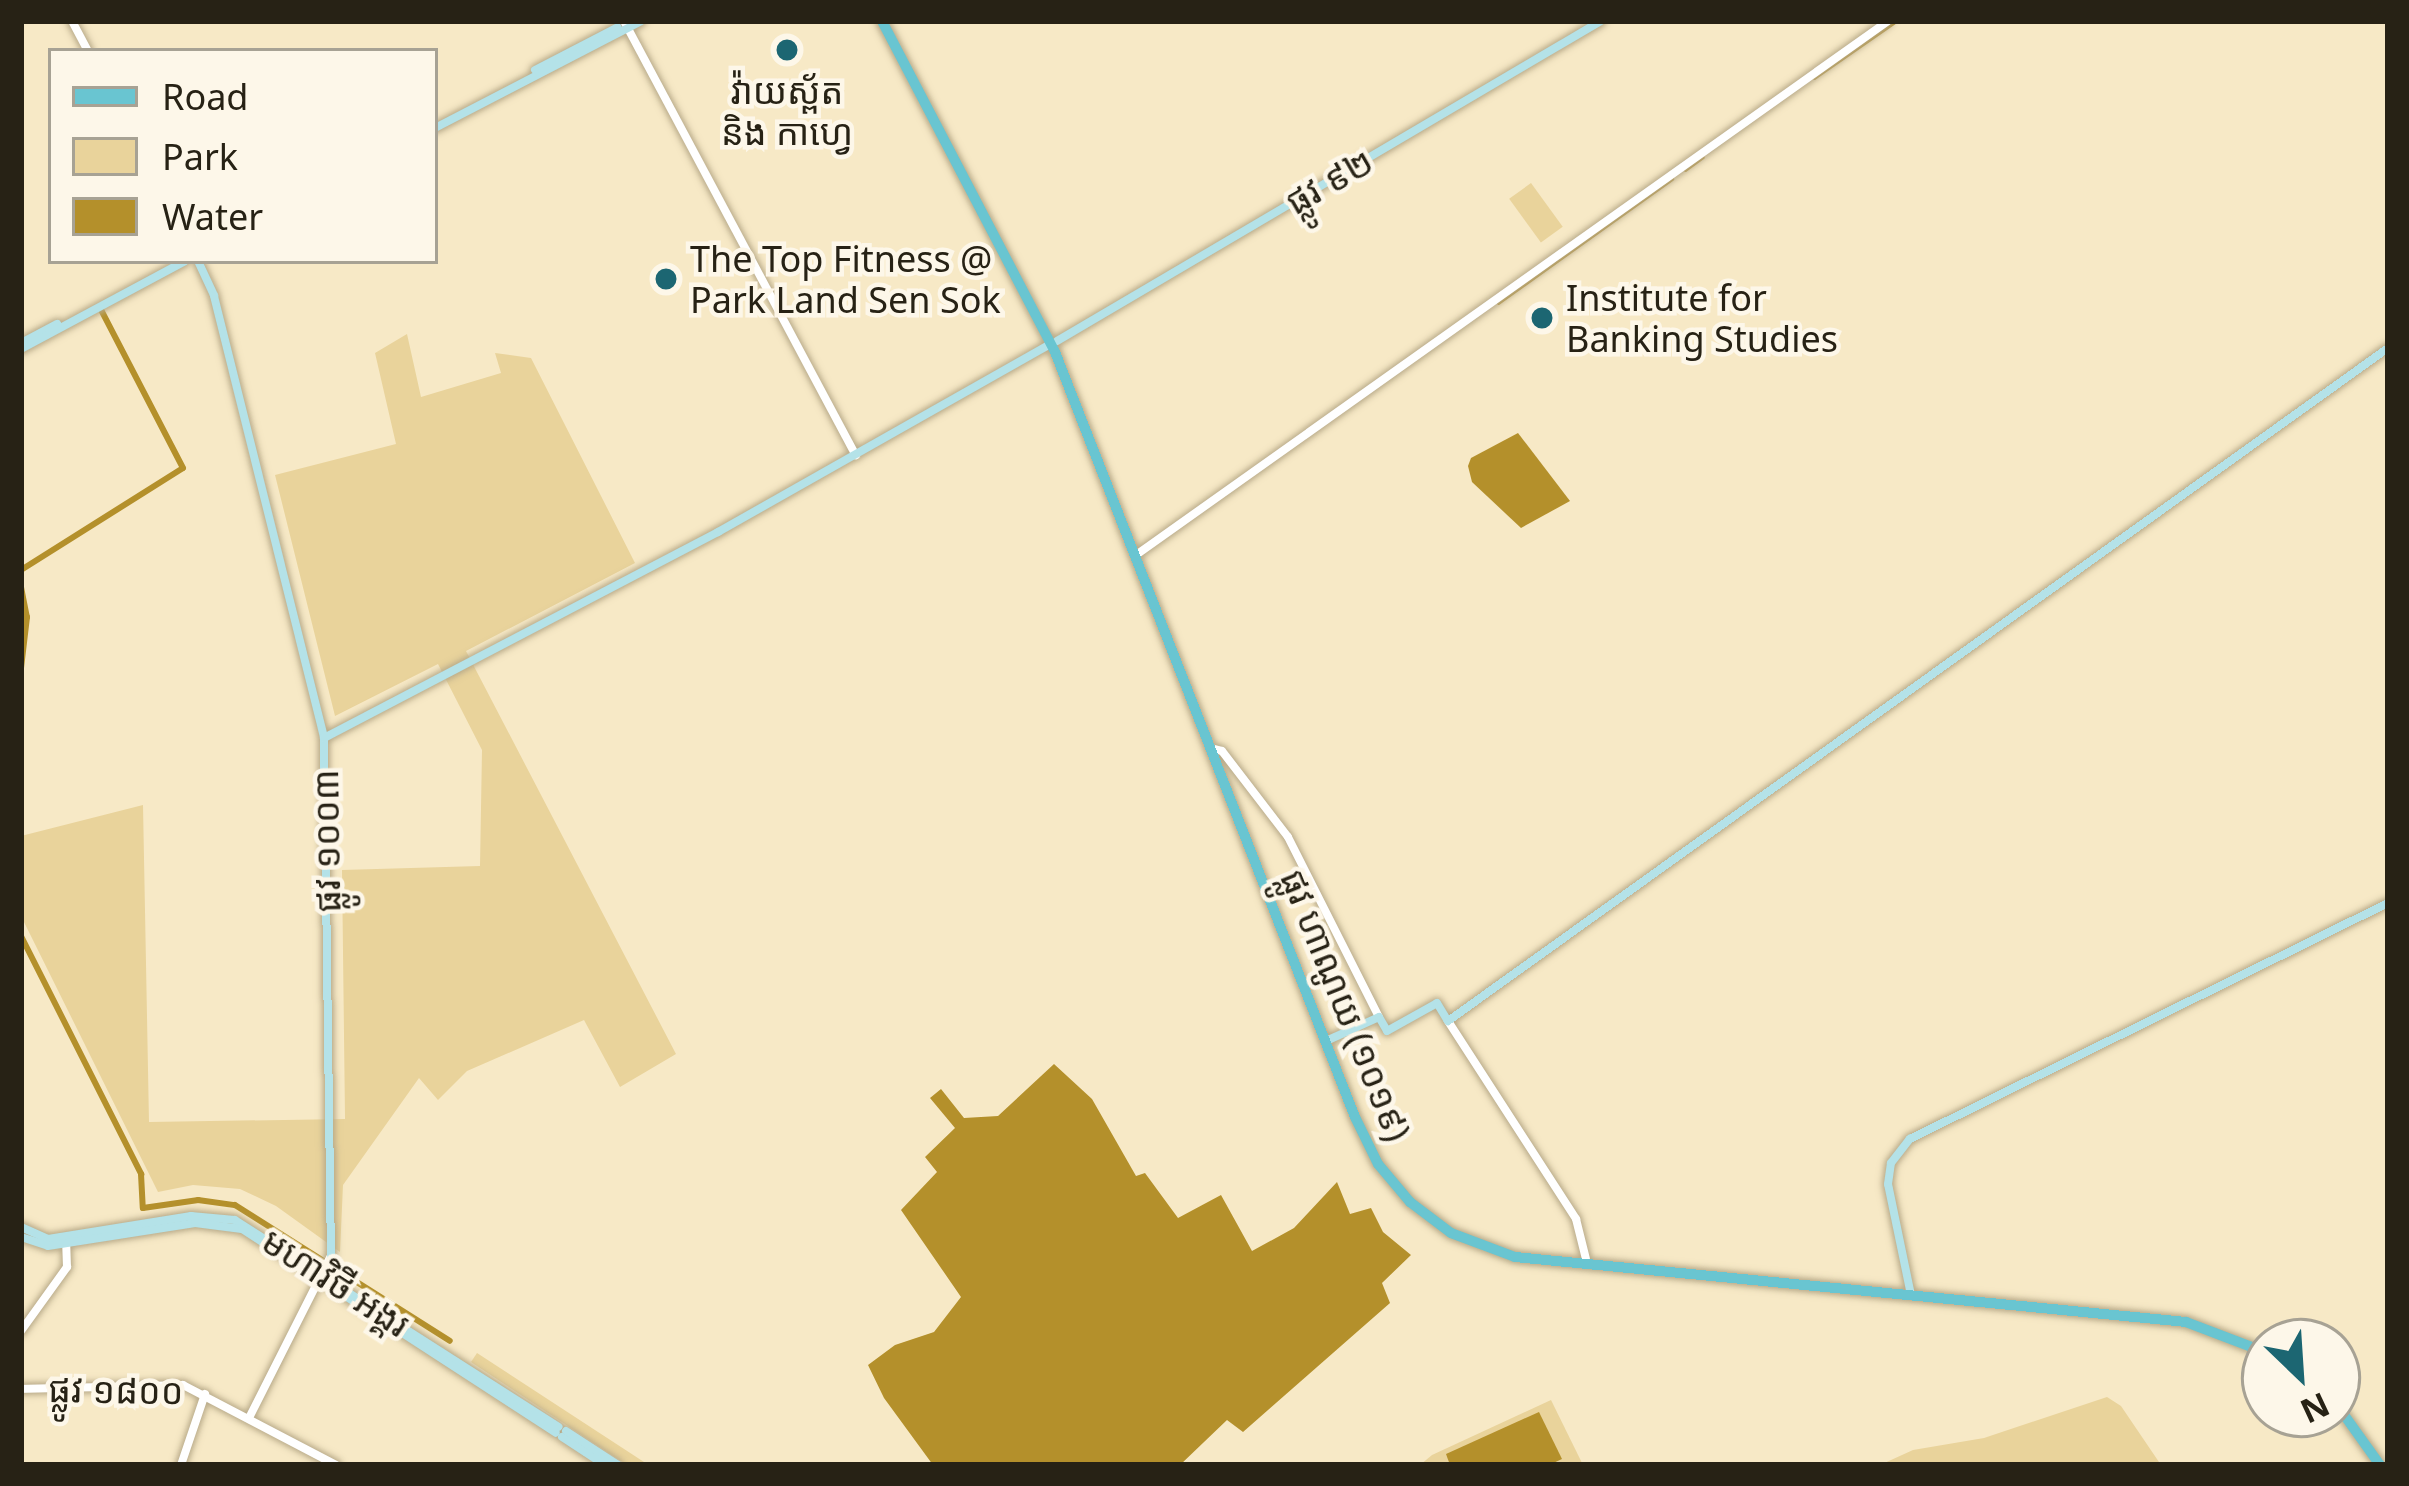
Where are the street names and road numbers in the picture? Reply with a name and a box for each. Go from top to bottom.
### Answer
street label: ផ្លូវ ៩២ [1278,139,1380,223]
street label: ផ្លូវ ១០០៣ [303,770,349,912]
street label: ផ្លូវ ហាណូយ (១០១៩) [1272,863,1420,1147]
street label: មហាវិថី អង្គរ [255,1219,417,1345]
street label: ផ្លូវ ១៨០០ [49,1367,183,1413]

